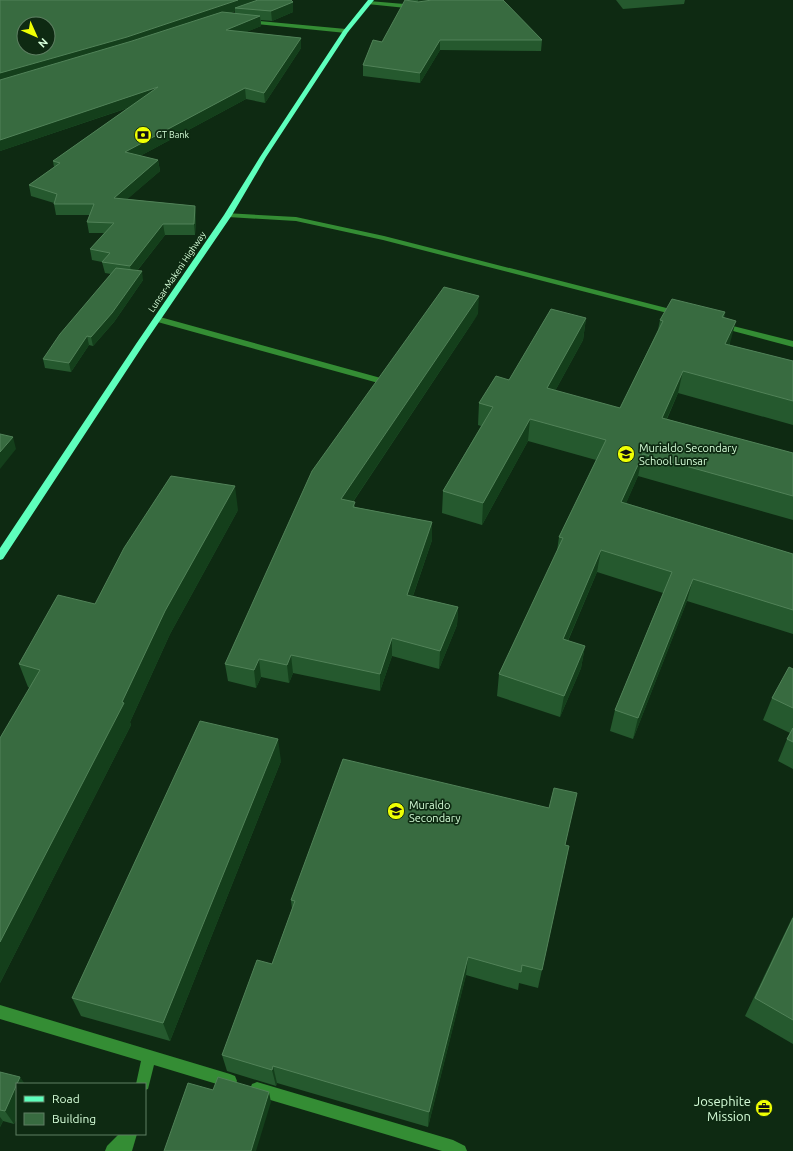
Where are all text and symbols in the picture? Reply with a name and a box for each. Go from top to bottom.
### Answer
north arrow [16,16,56,56]
text: N [36,36,50,50]
bank icon: GT Bank [133,125,153,145]
place label: GT Bank [156,130,190,140]
street label: Lunsar-Makeni Highway [146,229,208,314]
place label: Murialdo Secondary School Lunsar [639,442,738,467]
school or university icon: Murialdo Secondary School Lunsar [616,444,636,464]
place label: Muraldo Secondary [409,799,461,824]
school or university icon: Muraldo Secondary [386,801,406,821]
legend [16,1083,146,1135]
text: Road [52,1092,80,1105]
place label: Josephite Mission [694,1094,751,1123]
office icon: Josephite Mission [754,1098,774,1118]
text: Building [52,1112,96,1125]

